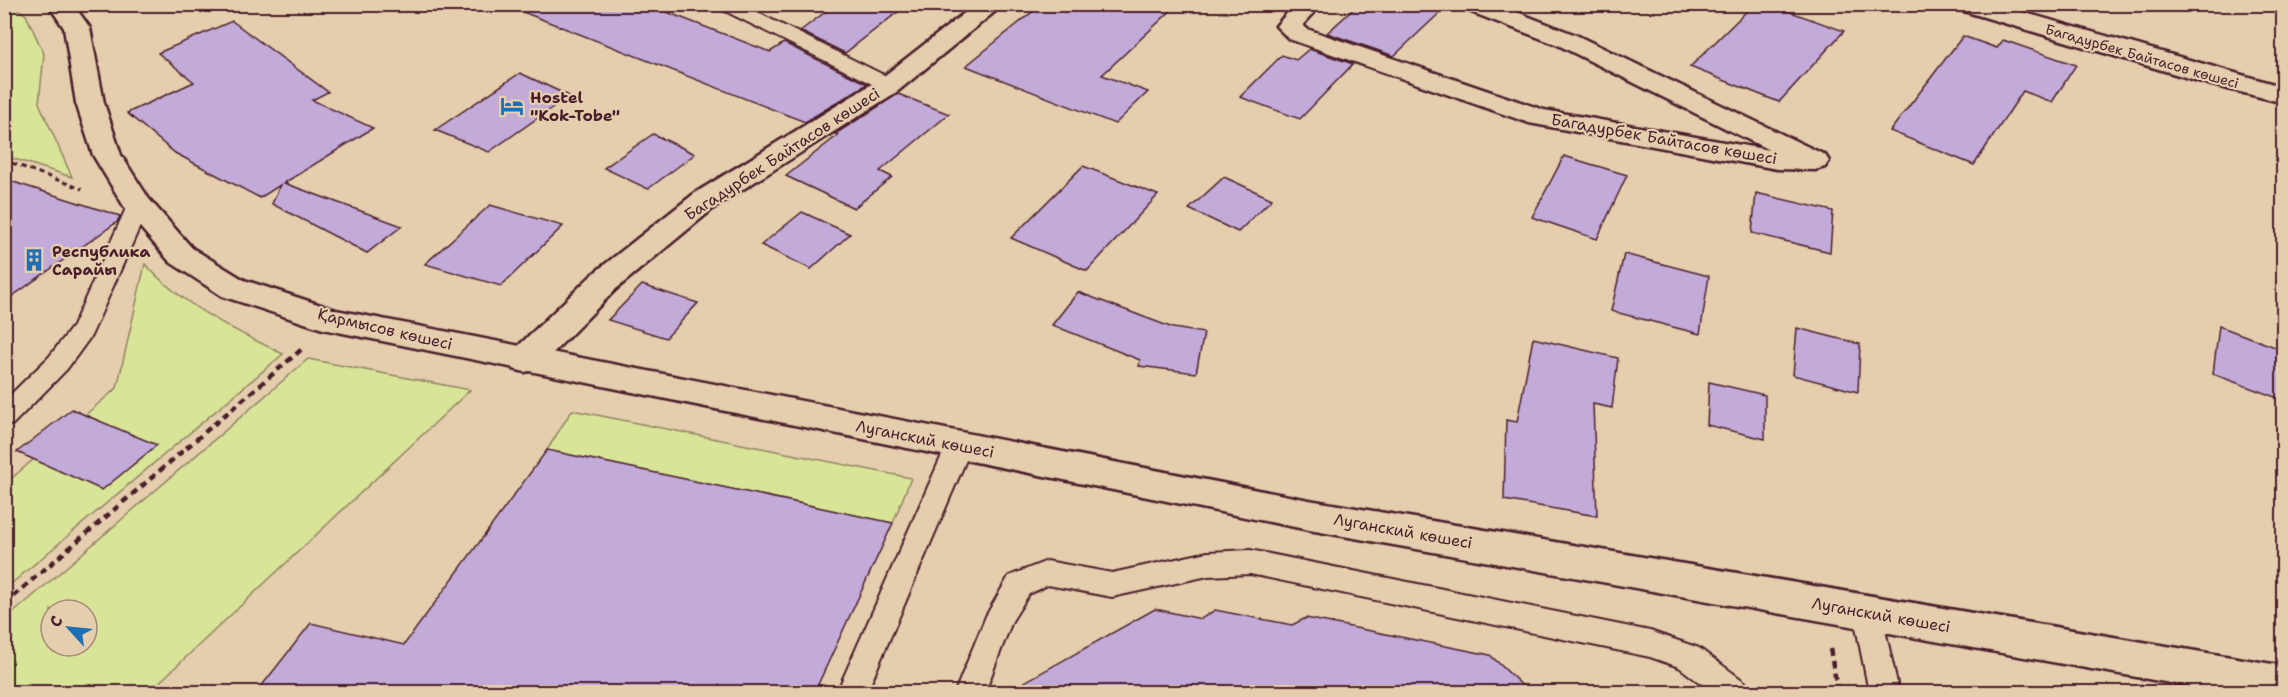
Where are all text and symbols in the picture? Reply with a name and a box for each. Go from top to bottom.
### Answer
street label: Багадурбек Байтасов көшесі [2043,20,2241,92]
street label: Багадурбек Байтасов көшесі [680,83,884,225]
place label: Hostel "Kok-Tobe" [530,87,620,126]
hotel icon: Hostel "Kok-Tobe" [499,93,525,119]
street label: Багадурбек Байтасов көшесі [1549,109,1779,169]
place label: Республика Сарайы [52,241,151,280]
building icon: Республика Сарайы [21,247,47,273]
street label: Қармысов көшесі [316,303,454,355]
street label: Луганский көшесі [854,415,996,463]
street label: Луганский көшесі [1332,508,1474,554]
street label: Луганский көшесі [1810,592,1952,638]
north arrow [39,598,99,658]
text: С [44,612,68,631]

